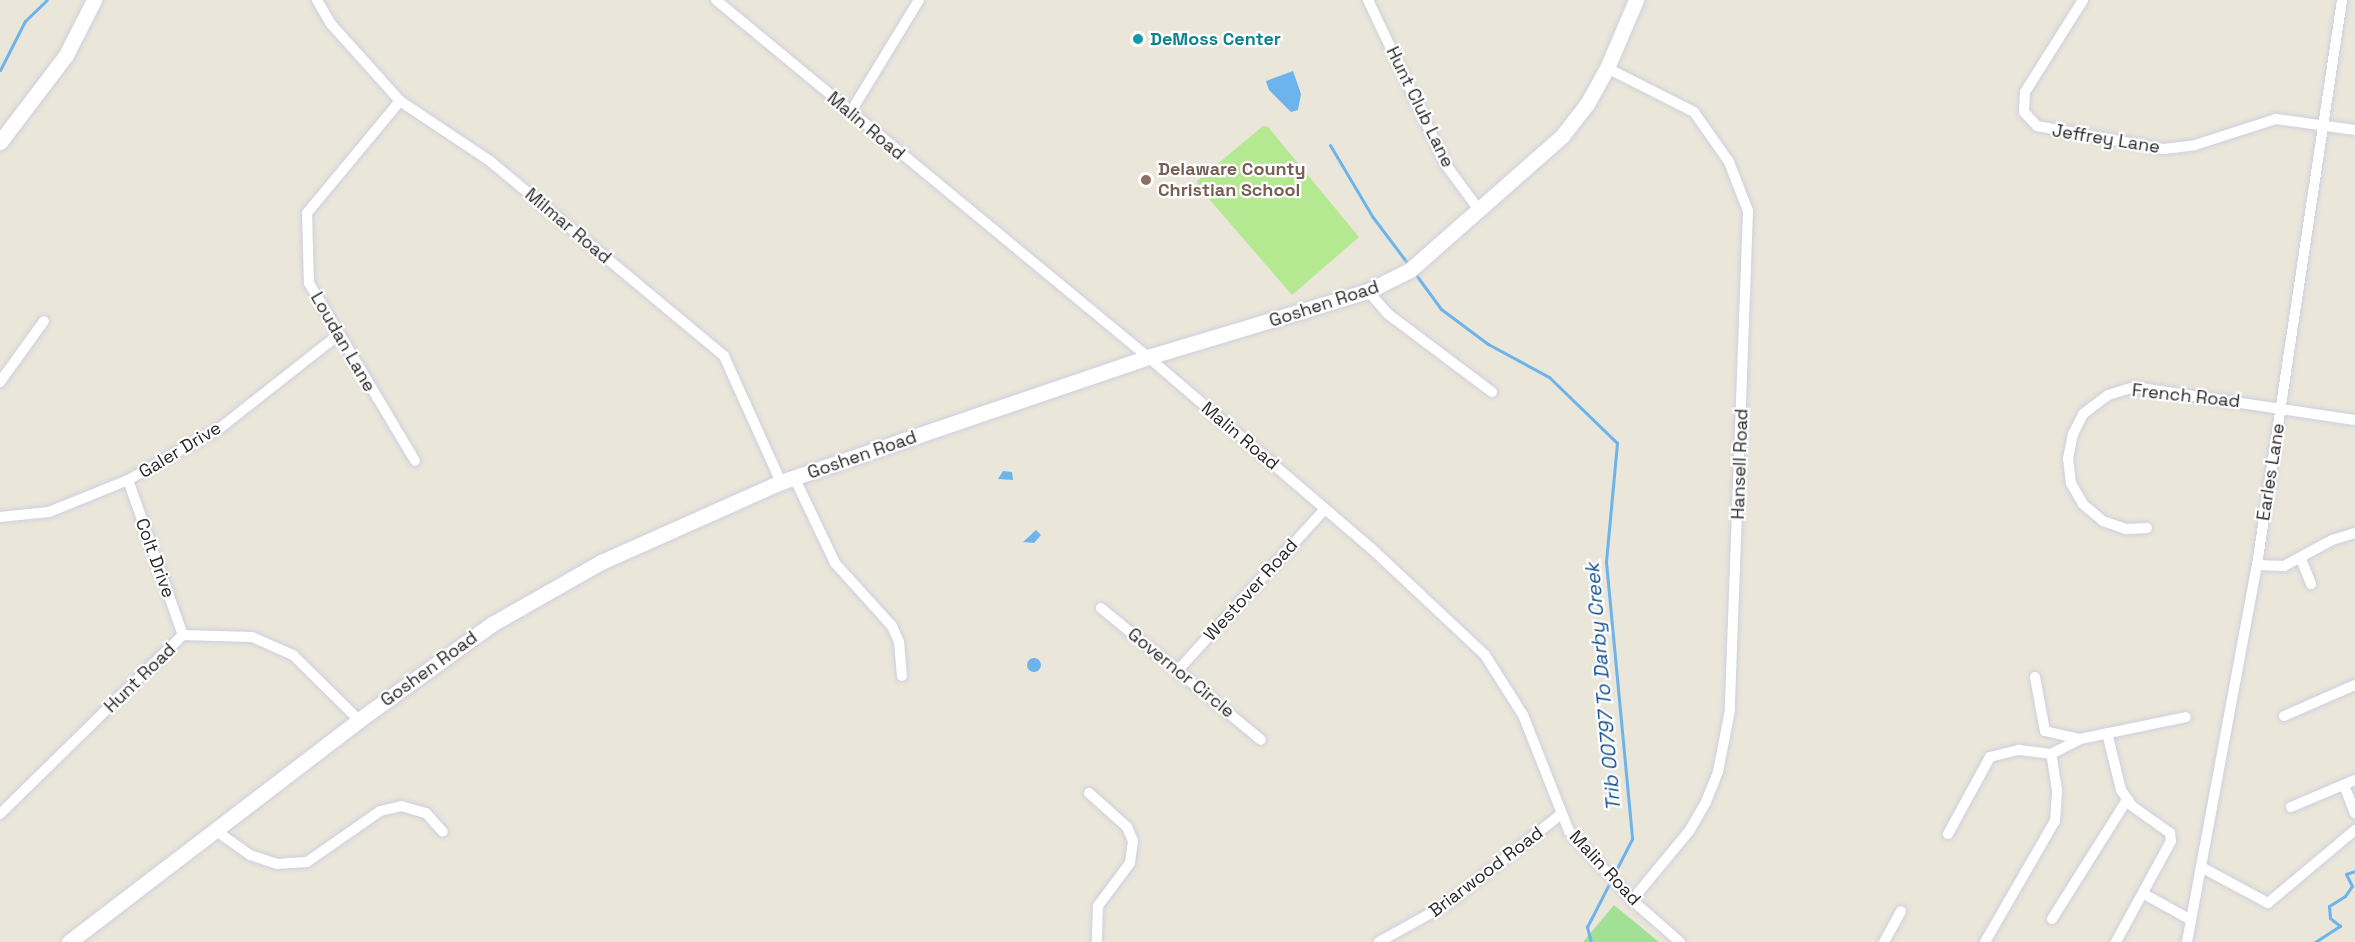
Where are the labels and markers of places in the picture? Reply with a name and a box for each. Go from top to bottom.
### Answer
place label: DeMoss Center [1150,28,1281,50]
marker: DeMoss Center [1131,32,1145,46]
place label: Delaware County Christian School [1158,159,1306,201]
marker: Delaware County Christian School [1139,173,1153,187]

